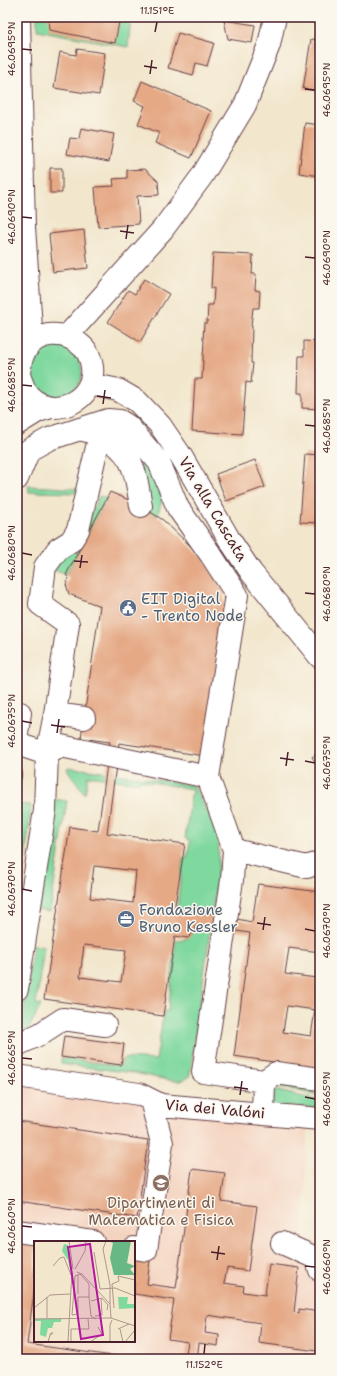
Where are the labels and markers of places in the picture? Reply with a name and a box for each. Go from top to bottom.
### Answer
place label: EIT Digital - Trento Node [141,589,243,626]
public building icon: EIT Digital - Trento Node [118,598,138,618]
place label: Fondazione Bruno Kessler [139,900,238,937]
office icon: Fondazione Bruno Kessler [116,909,136,929]
school or university icon: Dipartimenti di Matematica e Fisica [151,1173,171,1193]
place label: Dipartimenti di Matematica e Fisica [88,1193,234,1230]

